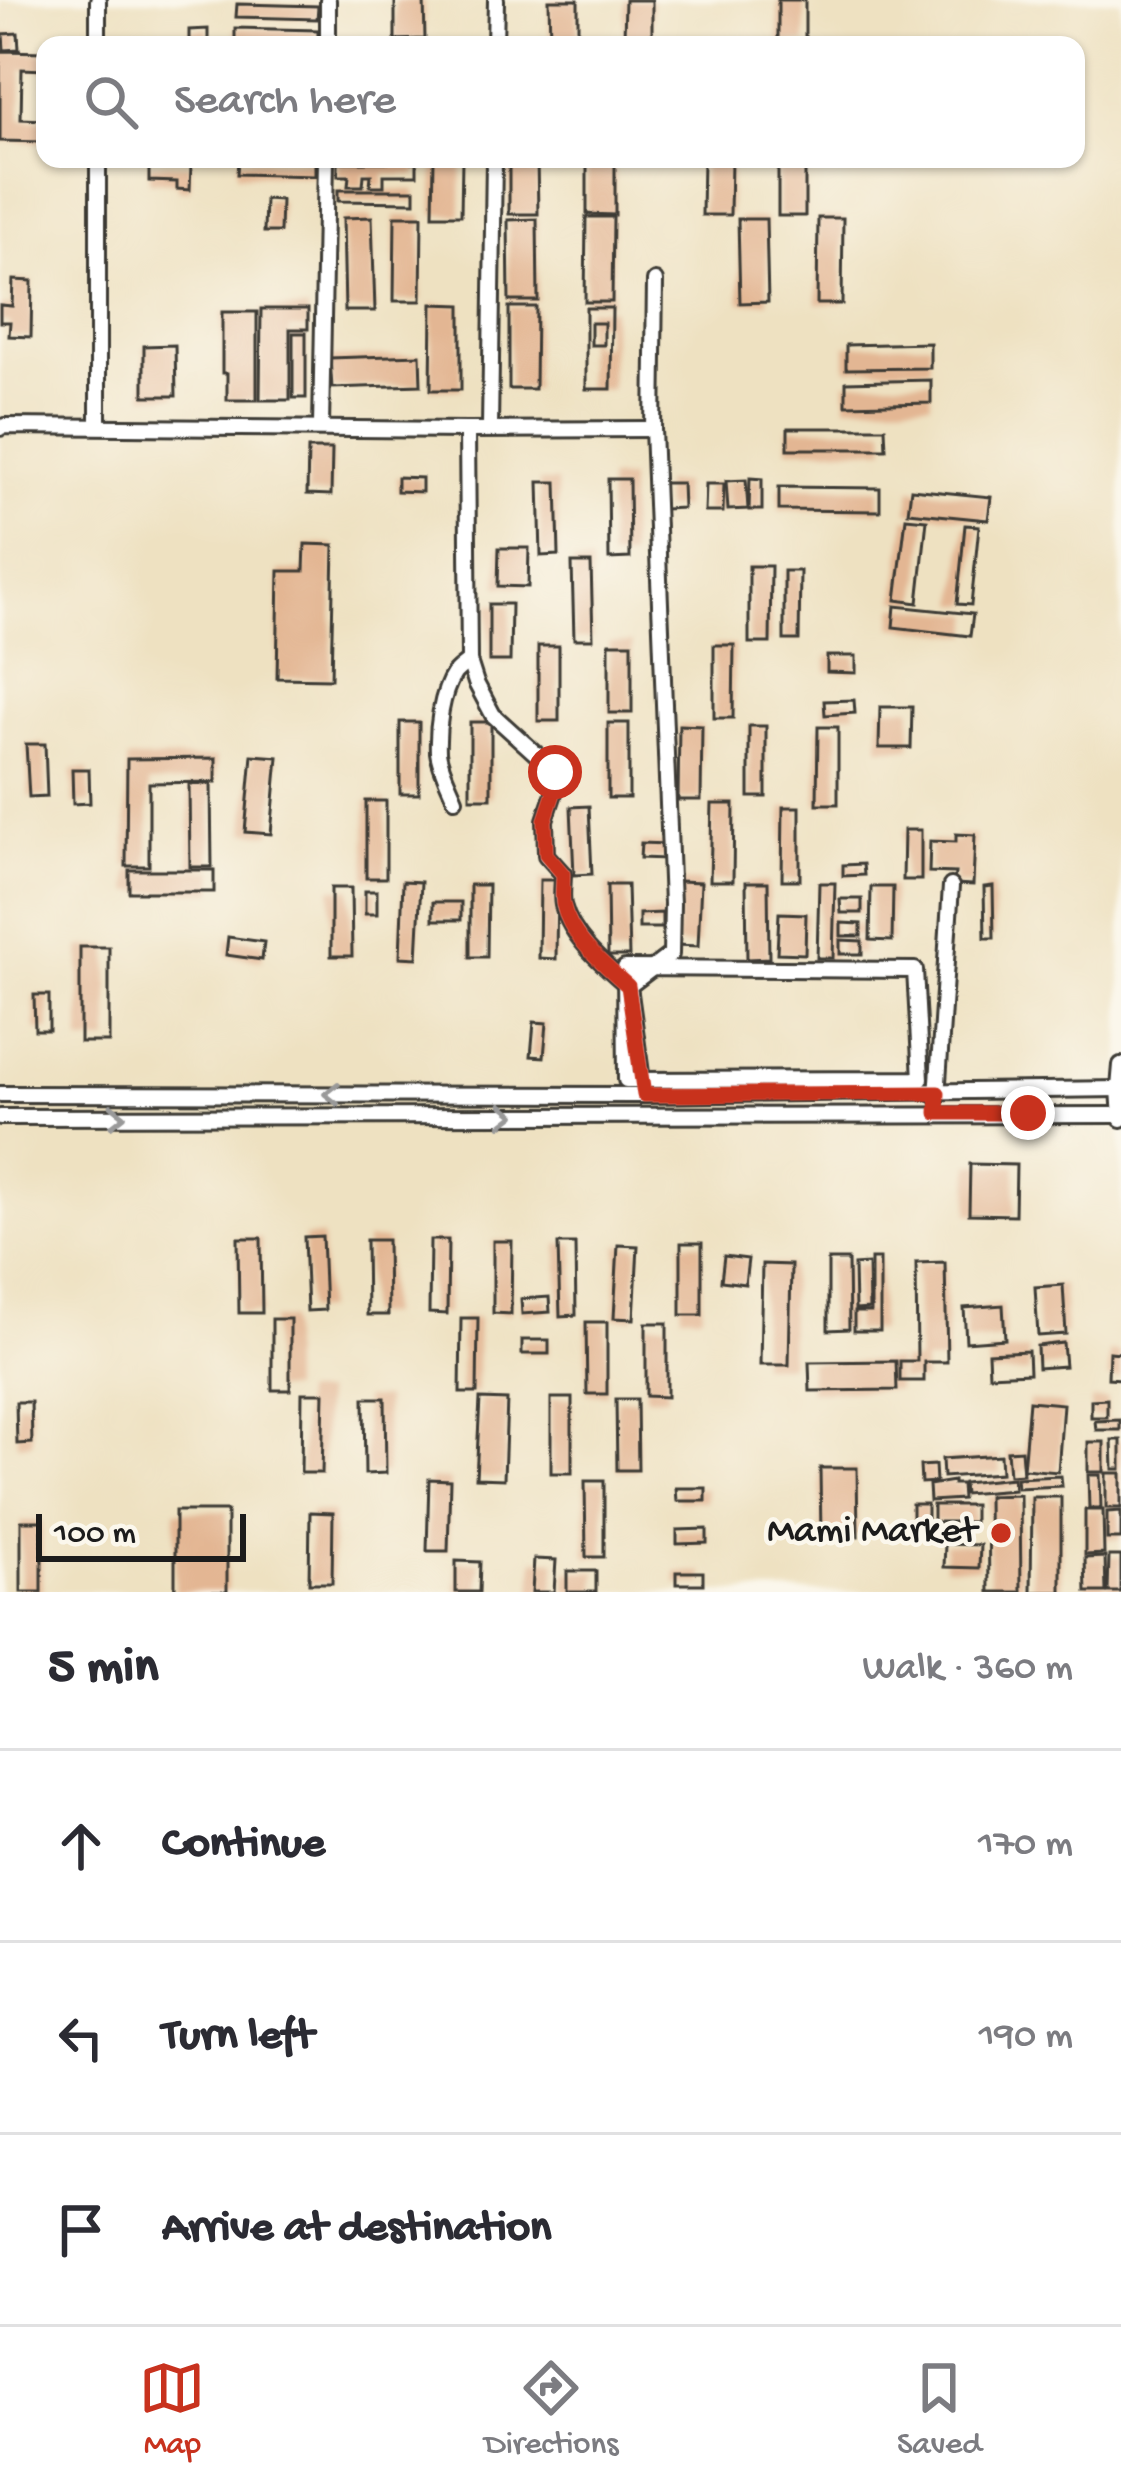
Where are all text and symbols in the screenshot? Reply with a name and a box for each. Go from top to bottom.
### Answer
search box [36,36,1085,168]
icon: search [78,69,144,135]
text: Search here [174,76,396,129]
route start [528,745,582,799]
one-way arrow [322,1081,340,1107]
route end [1001,1086,1055,1140]
one-way arrow [499,1102,517,1128]
one-way arrow [109,1103,127,1129]
scale bar [36,1508,246,1561]
place label: Mami Market [767,1510,980,1556]
text: 100 m [54,1516,136,1554]
marker: Mami Market [988,1520,1014,1546]
text: 5 min [48,1640,158,1700]
text: Walk · 360 m [862,1647,1073,1693]
icon: ahead [48,1813,114,1879]
text: Continue [162,1819,325,1872]
text: 170 m [978,1823,1073,1869]
icon: left [48,2005,114,2071]
text: Turn left [162,2011,314,2064]
text: 190 m [979,2015,1073,2061]
icon: arrive [48,2197,114,2263]
text: Arrive at destination [162,2203,551,2256]
tab: Map [139,2355,205,2465]
tab: Directions [484,2355,618,2465]
tab: Saved [897,2355,982,2465]

